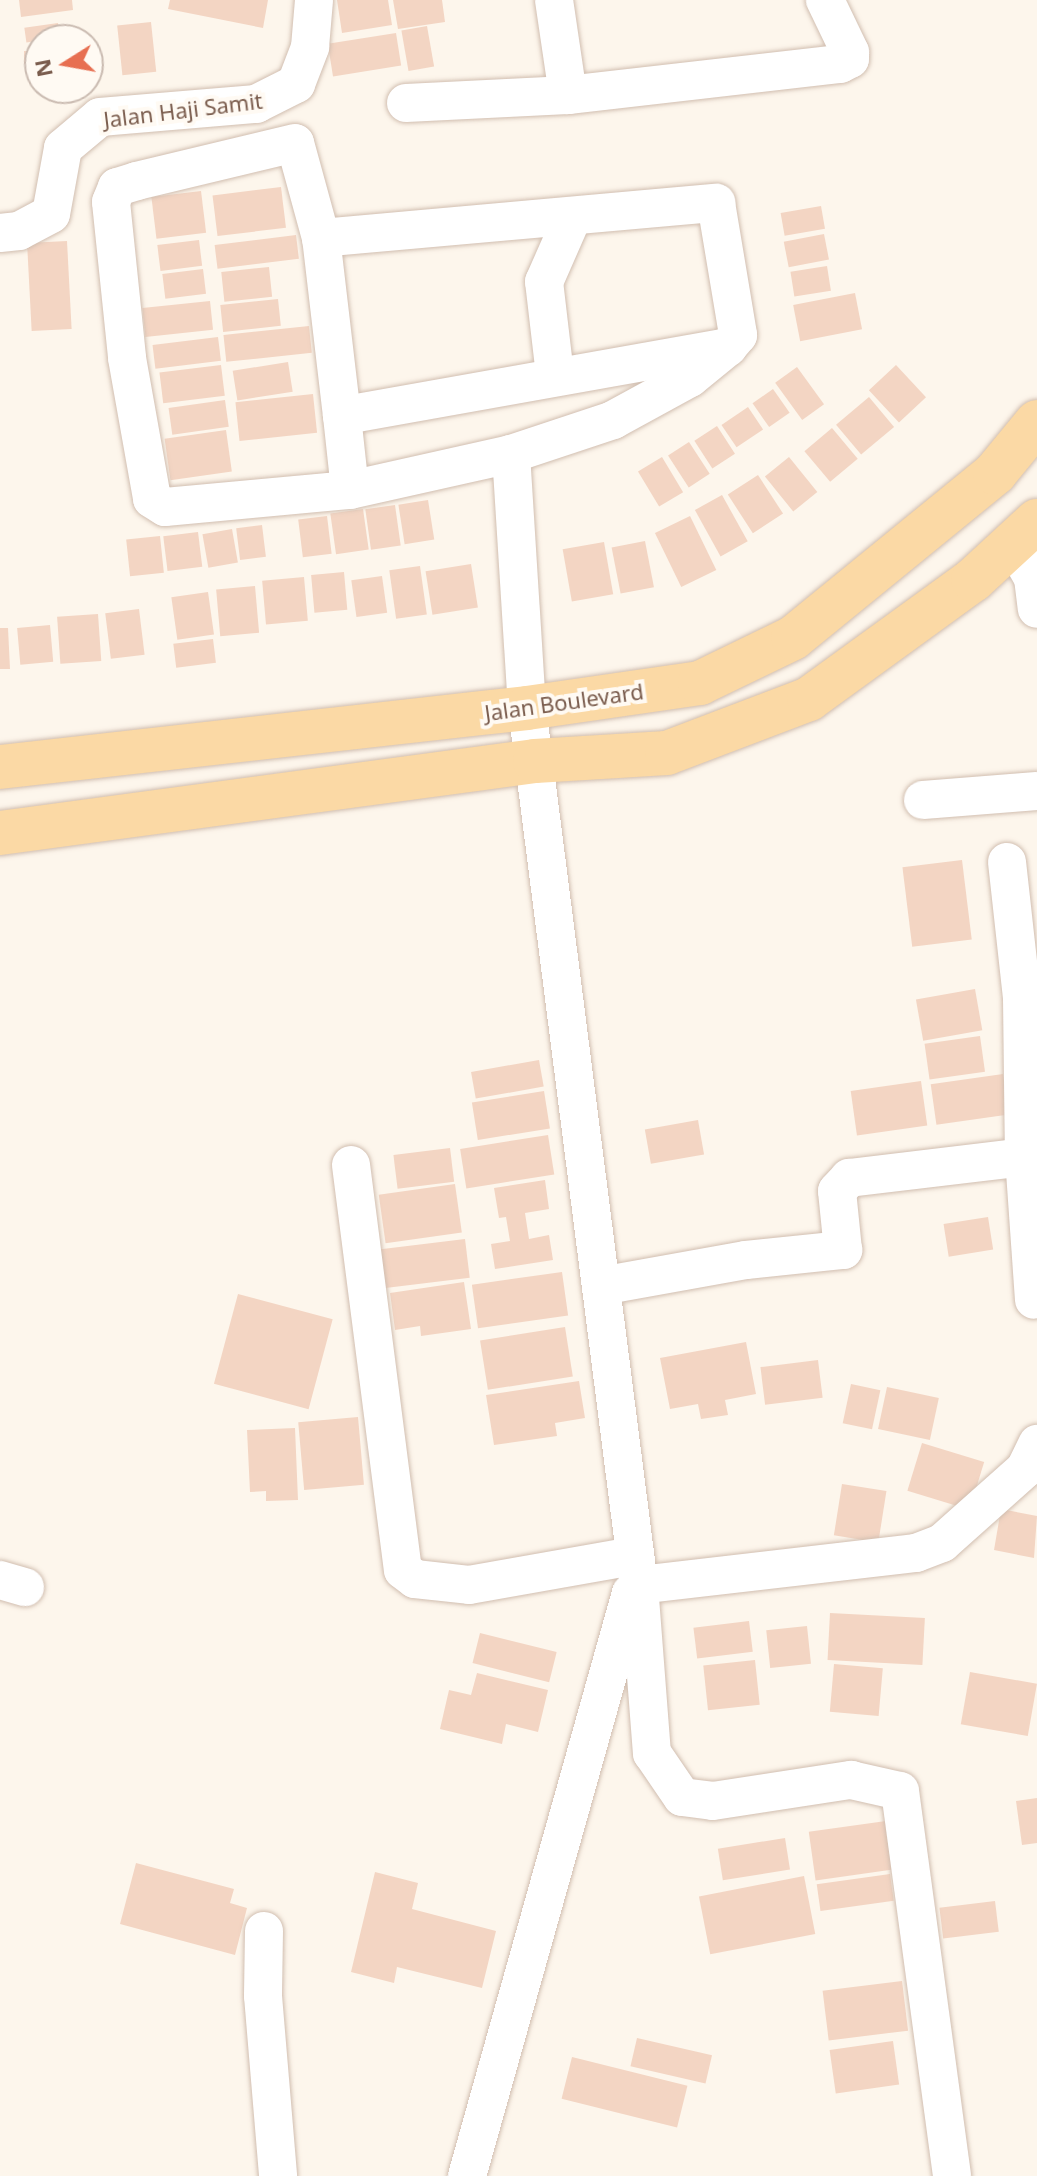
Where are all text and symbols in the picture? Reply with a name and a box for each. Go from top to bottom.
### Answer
north arrow [24,24,104,104]
text: N [26,57,59,80]
street label: Jalan Haji Samit [102,87,264,133]
street label: Jalan Boulevard [483,678,645,726]

